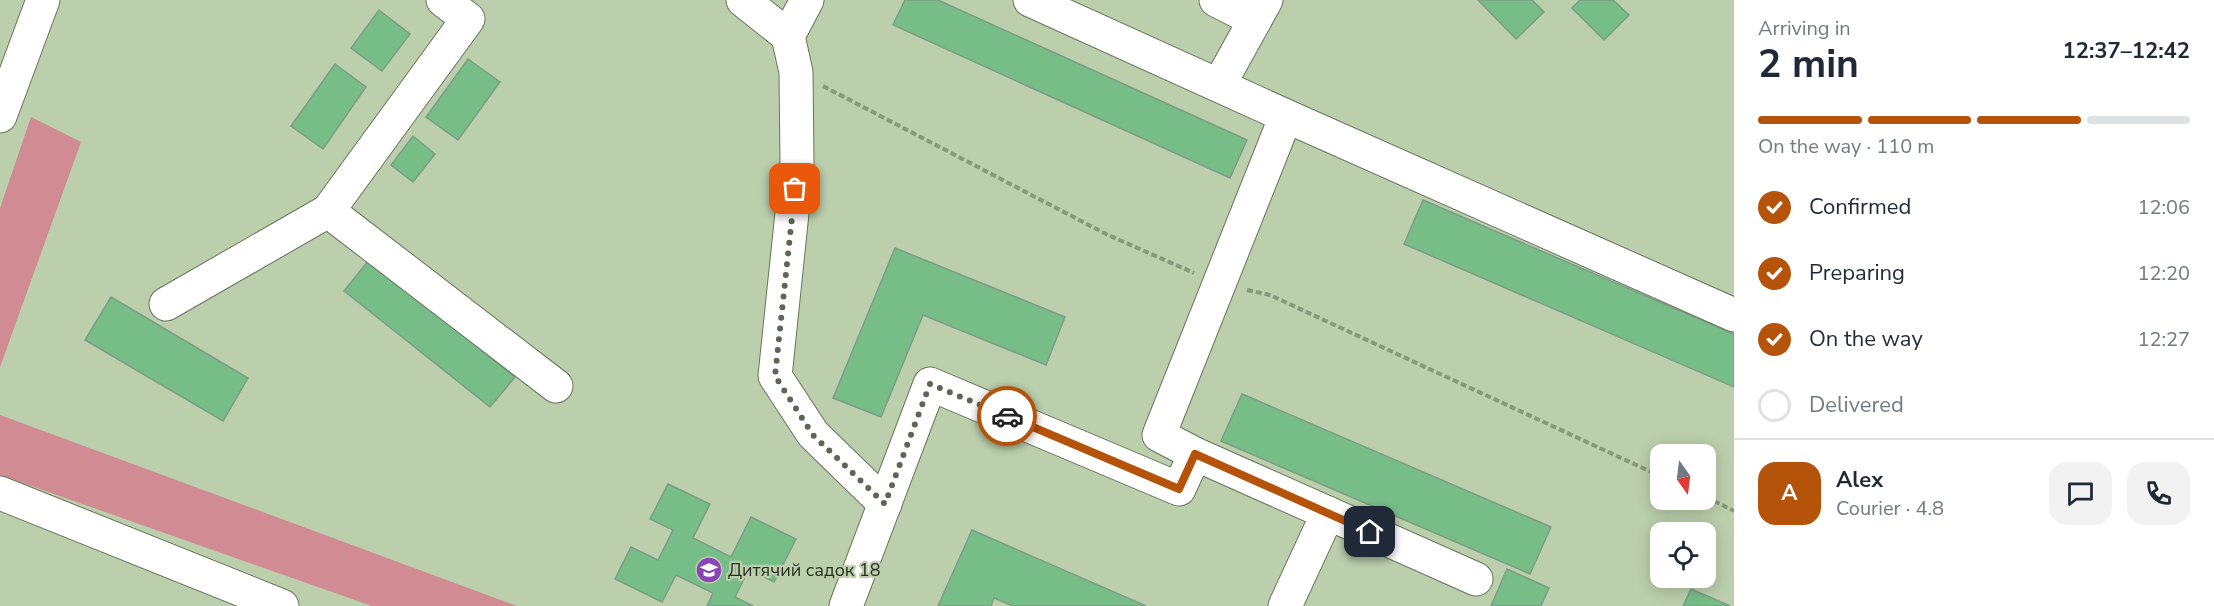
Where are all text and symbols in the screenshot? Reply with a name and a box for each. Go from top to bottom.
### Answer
text: Arriving in [1758,15,1851,42]
text: 12:37–12:42 [2062,36,2190,66]
text: 2 min [1758,38,1859,91]
text: On the way · 110 m [1758,133,1934,160]
pin [769,163,820,214]
icon: bag [778,172,811,205]
icon: check [1758,191,1791,224]
text: Confirmed [1809,192,1911,222]
text: 12:06 [2137,194,2190,221]
icon: check [1758,257,1791,290]
text: Preparing [1809,258,1905,288]
text: 12:20 [2137,260,2190,287]
icon: check [1758,323,1791,356]
text: On the way [1809,324,1923,354]
text: 12:27 [2137,326,2190,353]
courier [977,386,1037,446]
text: Delivered [1809,390,1904,420]
icon: car [991,400,1024,433]
north arrow [1650,444,1716,510]
map controls [1650,444,1716,588]
button: chat [2049,462,2112,525]
button: phone [2127,462,2190,525]
text: Alex [1836,465,1883,495]
text: A [1781,478,1798,508]
text: Courier · 4.8 [1836,495,1944,522]
pin [1344,506,1395,557]
icon: home [1353,515,1386,548]
button: locate [1650,522,1716,588]
school or university icon: Дитячий садок 18 [694,555,724,585]
place label: Дитячий садок 18 [728,558,881,582]

